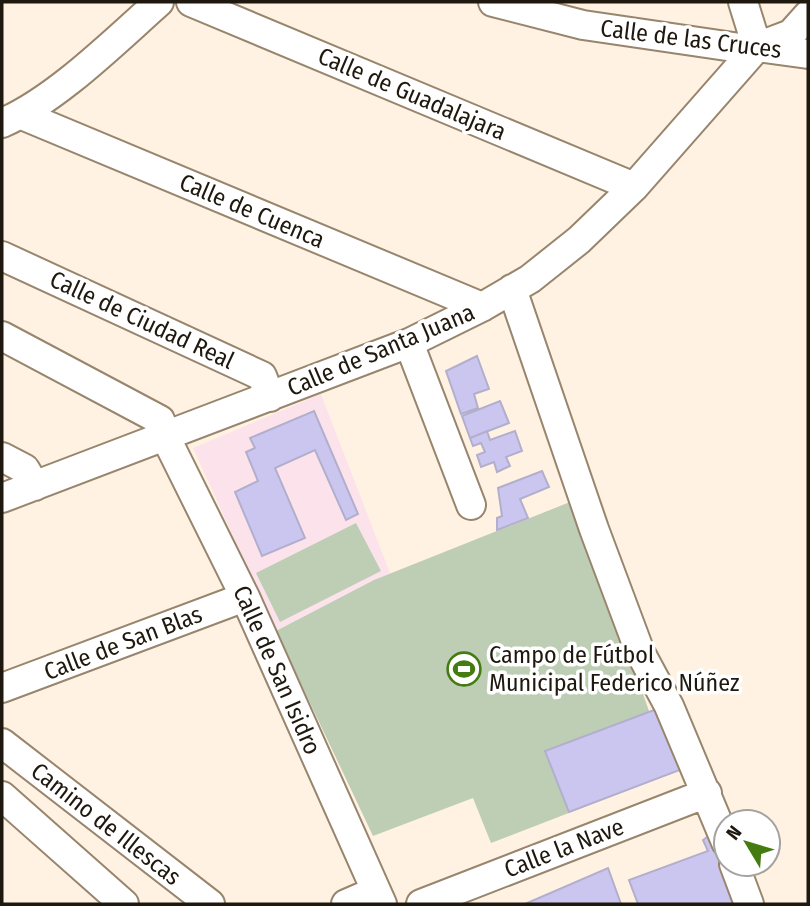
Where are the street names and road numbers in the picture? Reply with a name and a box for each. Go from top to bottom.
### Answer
street label: Calle de las Cruces [599,14,783,64]
street label: Calle de Guadalajara [314,42,510,146]
street label: Calle de Cuenca [175,168,329,254]
street label: Calle de Ciudad Real [45,265,239,375]
street label: Calle de Santa Juana [283,298,479,402]
street label: Calle de San Isidro [227,581,327,759]
street label: Calle de San Blas [40,600,206,686]
street label: Camino de Illescas [26,757,186,891]
street label: Calle la Nave [500,812,628,884]

